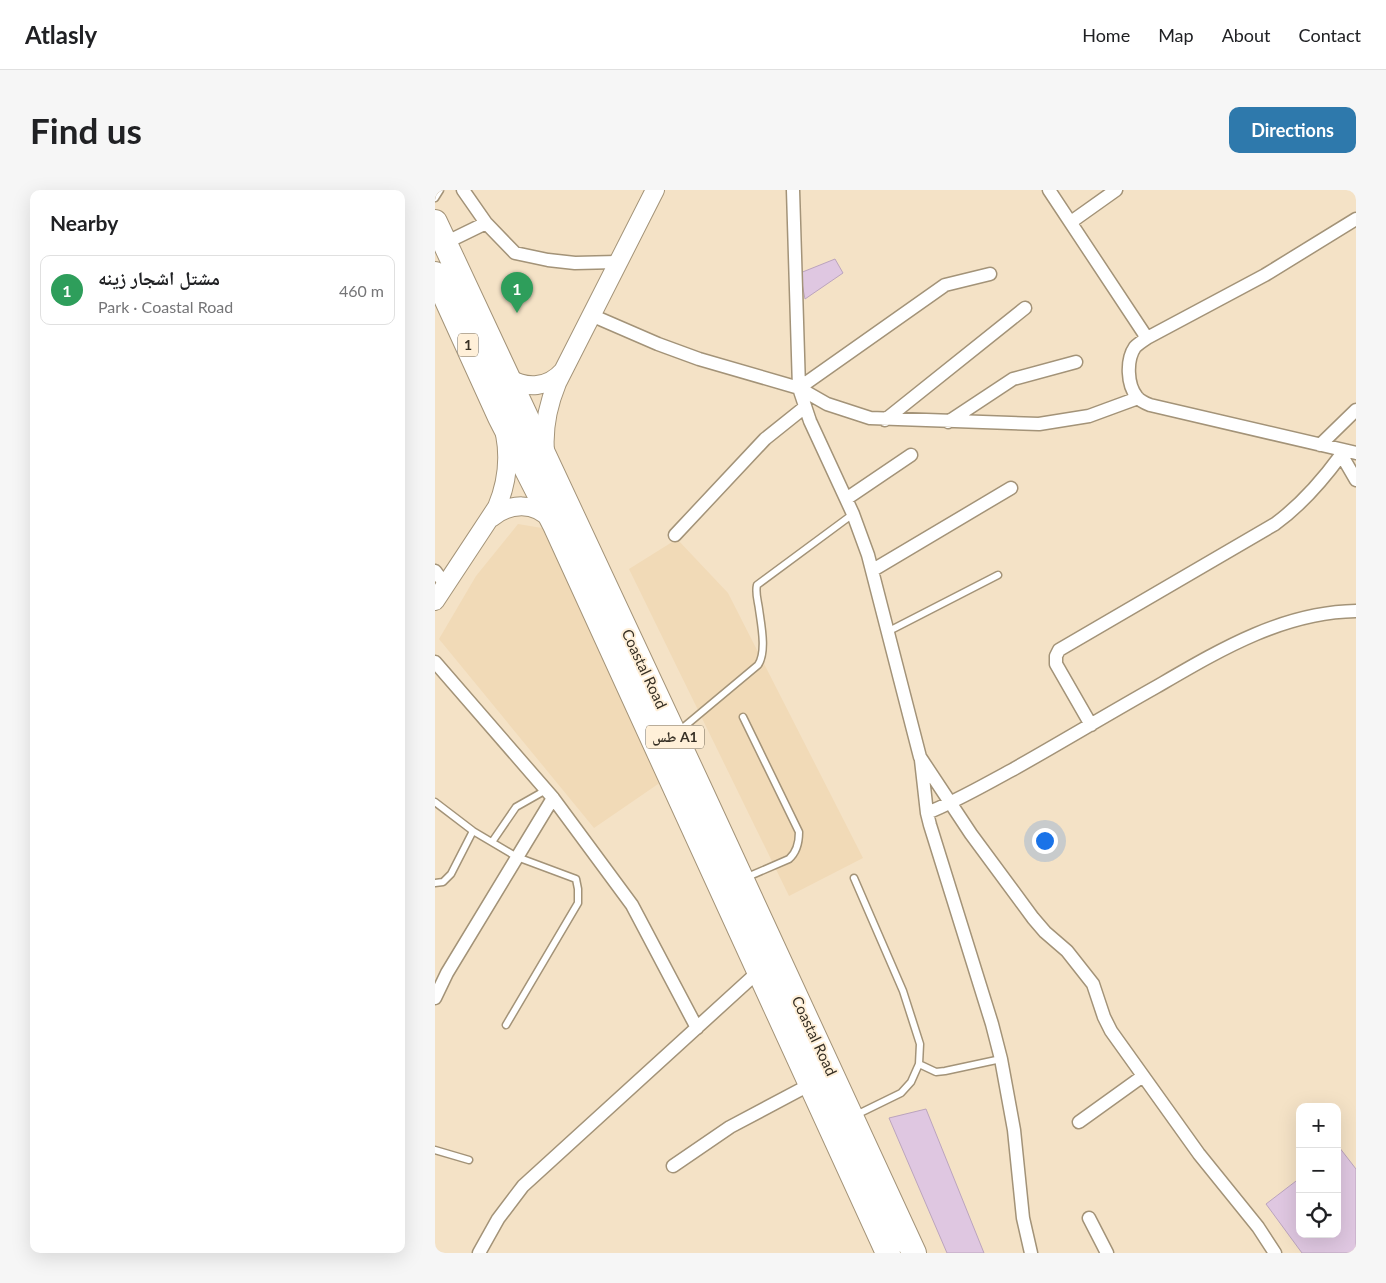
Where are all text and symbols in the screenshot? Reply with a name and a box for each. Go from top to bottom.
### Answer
text: Atlasly [25,20,97,49]
text: Home [1082,24,1130,46]
text: Map [1158,24,1194,46]
text: About [1222,24,1271,46]
text: Contact [1299,24,1361,46]
button: Directions [1229,107,1356,153]
text: Find us [30,109,142,151]
text: Nearby [50,210,118,235]
text: مشتل اشجار زينه [98,266,220,289]
pin: 1 [501,272,533,313]
text: 1 [62,281,72,300]
text: 460 m [339,281,384,300]
text: Park · Coastal Road [98,297,233,316]
road number: 1 [458,334,478,356]
street label: Coastal Road [619,626,671,711]
road number: طس A1 [646,726,704,748]
your location [1032,828,1058,854]
street label: Coastal Road [789,993,841,1078]
map controls [1296,1103,1341,1238]
button: + [1296,1103,1341,1148]
button: − [1296,1148,1341,1193]
button: locate [1296,1193,1341,1238]

